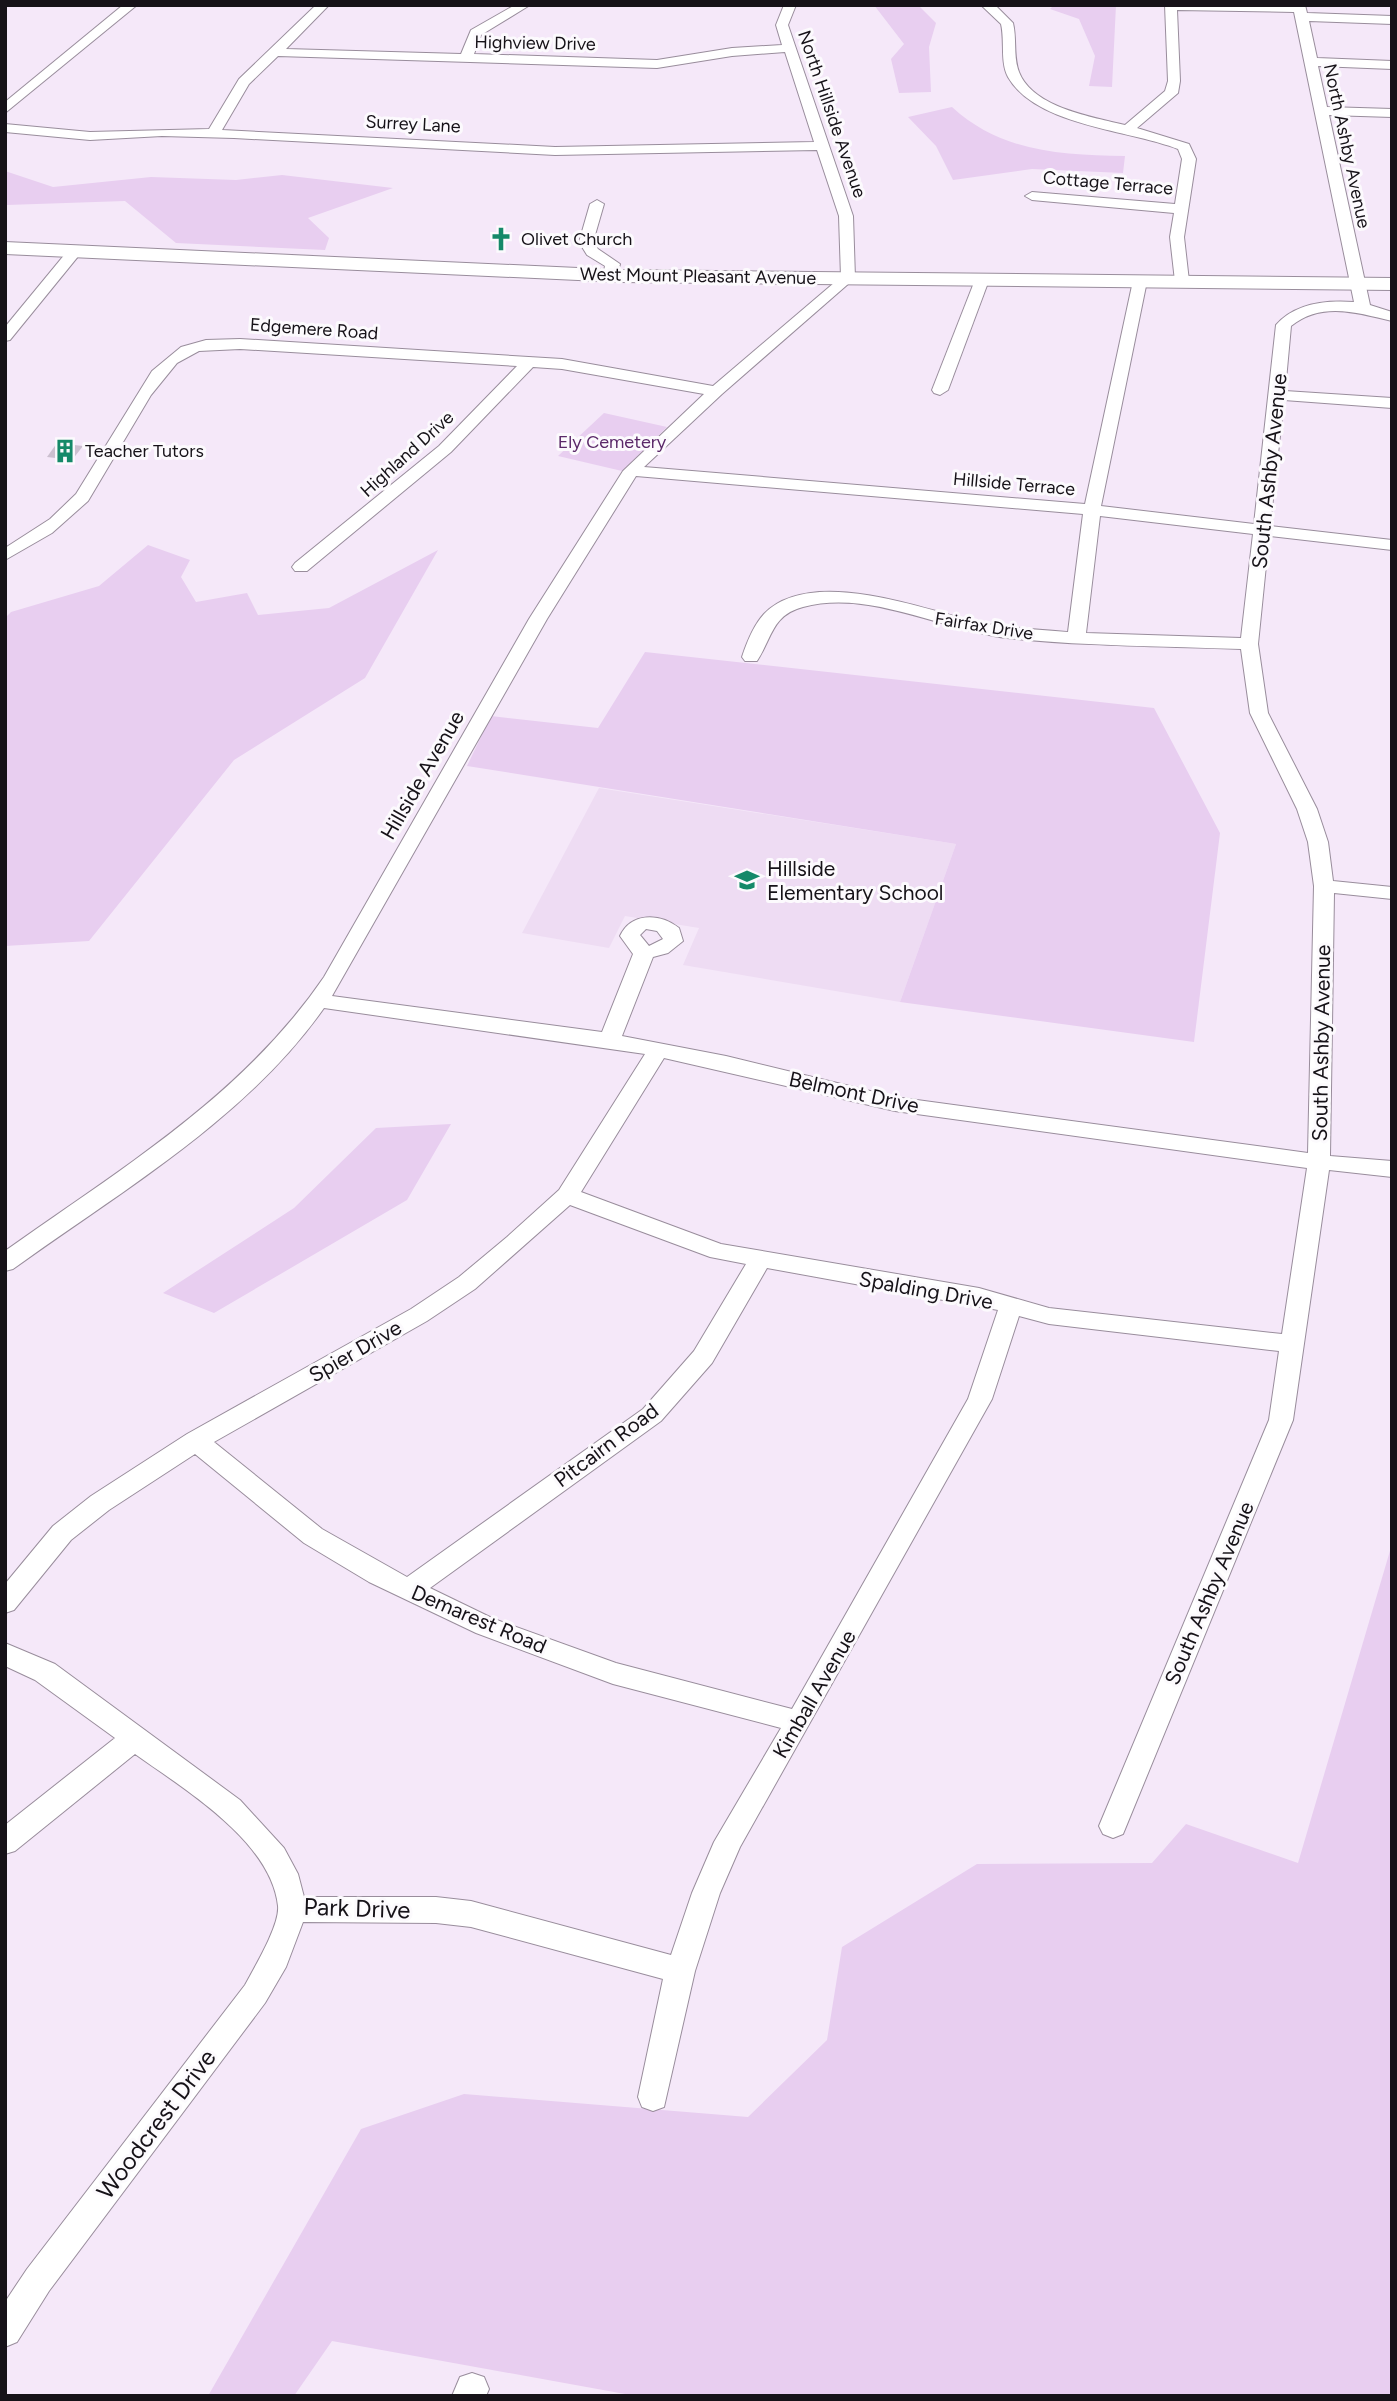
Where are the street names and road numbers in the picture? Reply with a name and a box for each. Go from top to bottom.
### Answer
street label: North Hillside Avenue [793,27,871,201]
street label: Highview Drive [474,31,596,55]
street label: North Ashby Avenue [1319,62,1375,230]
street label: Surrey Lane [365,111,461,137]
street label: Cottage Terrace [1042,166,1174,200]
street label: West Mount Pleasant Avenue [580,263,816,289]
street label: Edgemere Road [249,314,379,344]
street label: South Ashby Avenue [1246,372,1292,570]
street label: Highland Drive [356,406,458,502]
street label: Hillside Terrace [952,468,1076,500]
street label: Fairfax Drive [933,607,1035,645]
street label: Hillside Avenue [375,706,469,844]
street label: South Ashby Avenue [1307,944,1335,1142]
street label: Belmont Drive [787,1066,921,1118]
street label: Spalding Drive [857,1266,995,1314]
street label: Spier Drive [304,1315,406,1387]
street label: Pitcairn Road [549,1398,663,1492]
street label: South Ashby Avenue [1159,1498,1259,1688]
street label: Demarest Road [408,1579,550,1659]
street label: Kimball Avenue [767,1625,861,1763]
street label: Park Drive [303,1892,411,1924]
street label: Woodcrest Drive [90,2043,222,2205]

